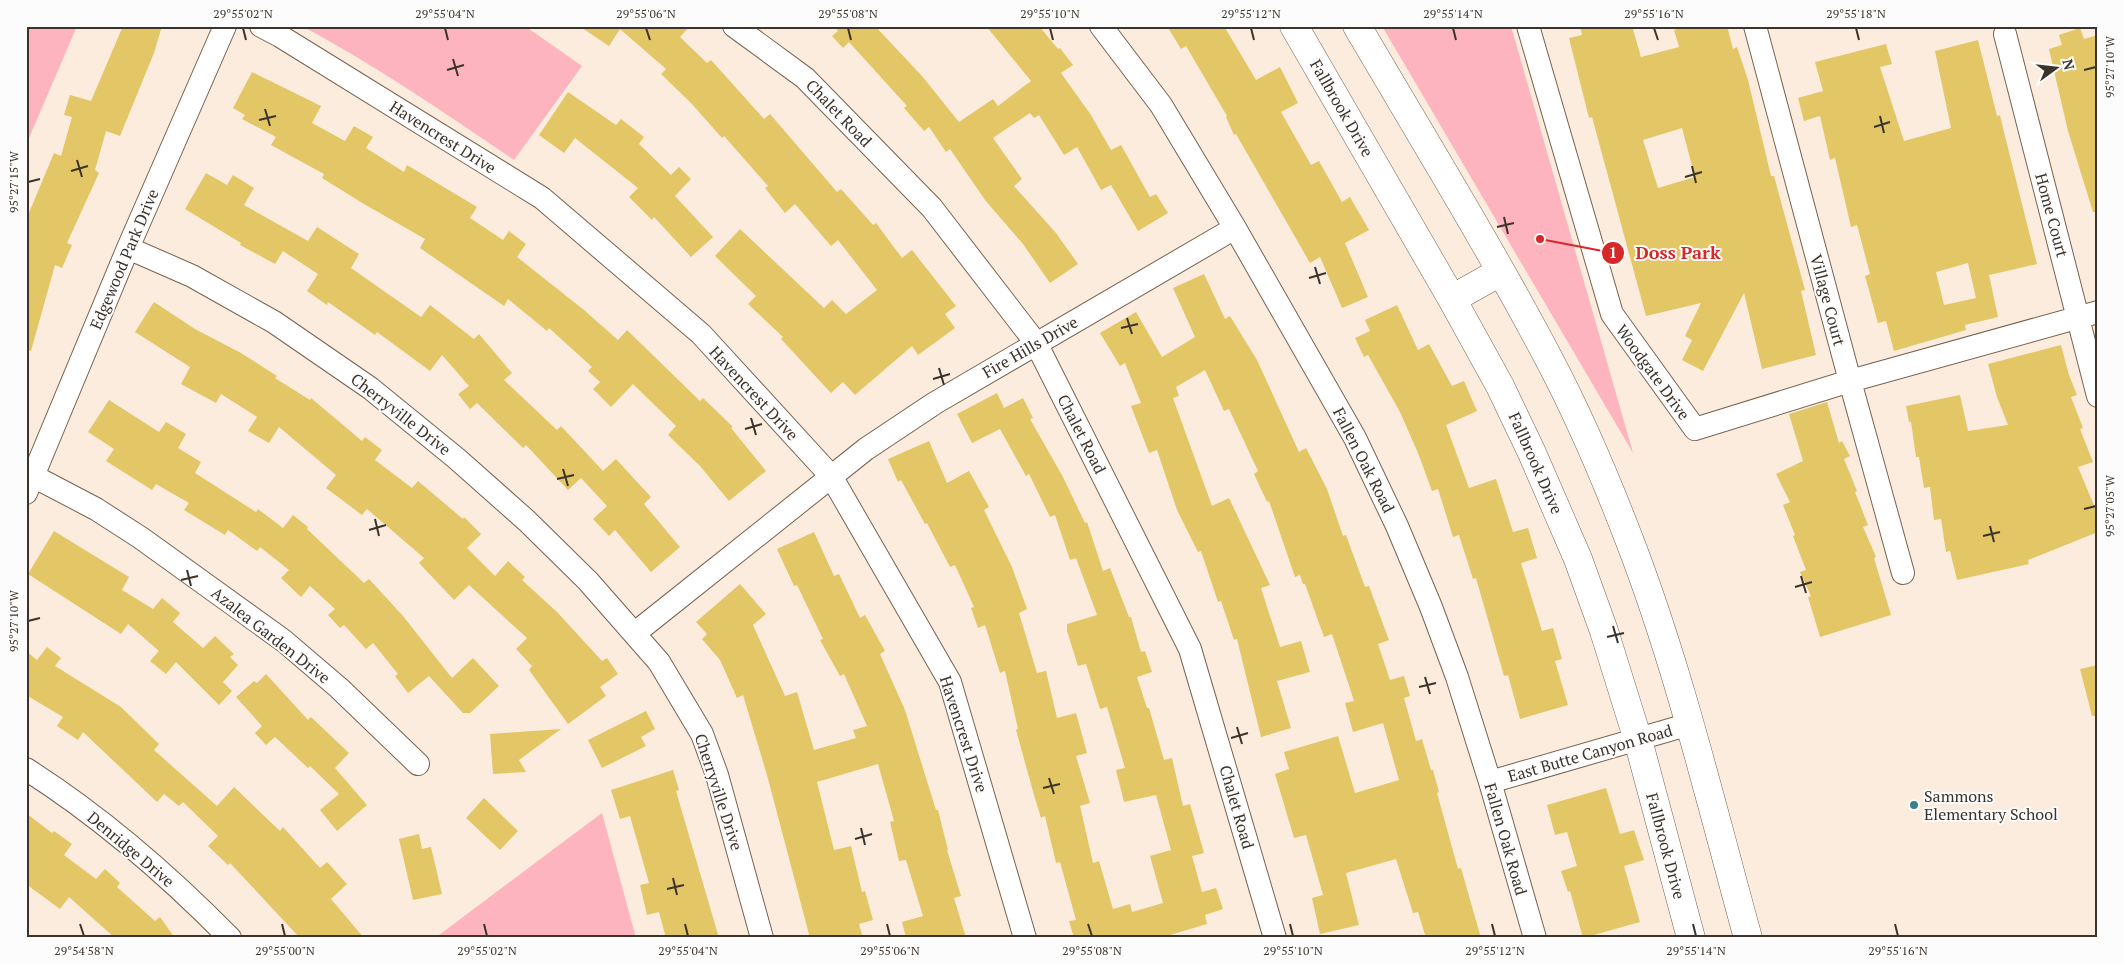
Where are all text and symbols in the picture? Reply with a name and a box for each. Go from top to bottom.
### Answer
text: 29°55'02"N [213,6,273,21]
text: 29°55'04"N [415,6,475,21]
text: 29°55'06"N [616,6,676,21]
text: 29°55'08"N [818,6,878,21]
text: 29°55'10"N [1020,6,1080,21]
text: 29°55'12"N [1221,6,1281,21]
text: 29°55'14"N [1423,6,1483,21]
text: 29°55'16"N [1624,6,1684,21]
text: 29°55'18"N [1826,6,1886,21]
text: 95°27'10"W [2102,35,2117,98]
north arrow [2032,42,2082,92]
street label: Fallbrook Drive [1305,55,1379,161]
text: N [2058,57,2080,72]
street label: Chalet Road [801,74,877,152]
street label: Havencrest Drive [386,95,500,179]
text: 95°27'15"W [6,150,21,213]
street label: Home Court [2030,170,2074,260]
street label: Edgewood Park Drive [84,185,164,333]
callout: Doss Park [1600,237,1730,270]
text: Doss Park [1636,240,1721,264]
text: 1 [1609,242,1617,262]
street label: Village Court [1805,252,1851,348]
street label: Fire Hills Drive [978,311,1082,383]
street label: Woodgate Drive [1611,320,1695,424]
street label: Havencrest Drive [704,341,804,445]
street label: Cherryville Drive [346,368,456,460]
street label: Chalet Road [1053,391,1111,477]
street label: Fallen Oak Road [1328,403,1400,517]
street label: Fallbrook Drive [1504,409,1568,517]
text: 95°27'05"W [2102,474,2117,537]
street label: Azalea Garden Drive [207,582,335,688]
text: 95°27'10"W [6,589,21,652]
street label: Havencrest Drive [935,673,993,795]
street label: East Butte Canyon Road [1505,719,1675,787]
street label: Cherryville Drive [690,731,748,853]
street label: Chalet Road [1215,763,1259,852]
street label: Fallen Oak Road [1479,780,1533,898]
place label: Sammons Elementary School [1924,785,2058,825]
street label: Fallbrook Drive [1641,790,1691,902]
marker: Sammons Elementary School [1908,799,1920,811]
street label: Denridge Drive [83,806,179,892]
text: 29°54'58"N [54,943,114,958]
text: 29°55'00"N [255,943,315,958]
text: 29°55'02"N [457,943,517,958]
text: 29°55'04"N [658,943,718,958]
text: 29°55'06"N [860,943,920,958]
text: 29°55'08"N [1062,943,1122,958]
text: 29°55'10"N [1263,943,1323,958]
text: 29°55'12"N [1465,943,1525,958]
text: 29°55'14"N [1666,943,1726,958]
text: 29°55'16"N [1868,943,1928,958]

